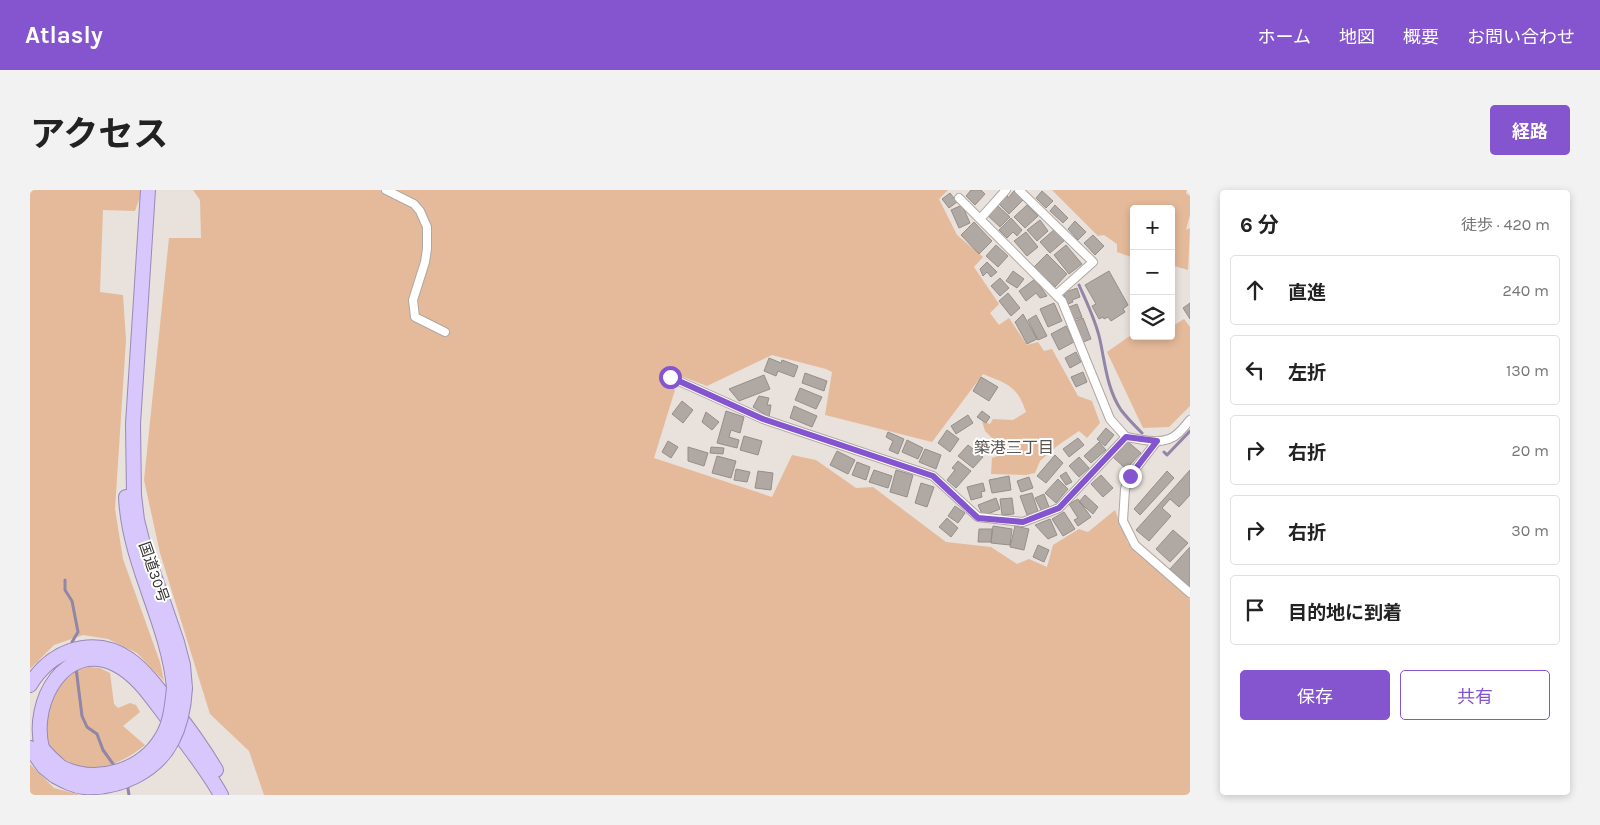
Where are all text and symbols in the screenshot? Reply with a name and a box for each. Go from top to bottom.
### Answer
text: Atlasly [25,21,103,49]
text: ホーム [1258,26,1311,48]
text: 地図 [1339,26,1375,48]
text: 概要 [1403,26,1439,48]
text: お問い合わせ [1467,26,1575,48]
button: 経路 [1490,105,1570,155]
text: アクセス [30,114,168,155]
map controls [1130,205,1175,340]
button: + [1130,205,1175,250]
text: 6 分 [1240,213,1279,237]
text: 徒歩 · 420 m [1461,215,1550,234]
button: − [1130,250,1175,295]
icon: ahead [1241,276,1269,304]
text: 240 m [1503,281,1549,300]
text: 直進 [1288,282,1326,304]
button: layers [1130,295,1175,340]
icon: left [1241,356,1269,384]
text: 130 m [1506,361,1549,380]
text: 左折 [1288,362,1326,384]
route start [659,366,682,389]
icon: right [1241,436,1269,464]
district label: 築港三丁目 [974,438,1054,457]
text: 20 m [1511,441,1549,460]
text: 右折 [1288,442,1326,464]
route end [1119,465,1142,488]
icon: right [1241,516,1269,544]
text: 30 m [1511,521,1549,540]
text: 右折 [1288,522,1326,544]
street label: 国道30号 [135,539,173,605]
icon: arrive [1241,596,1269,624]
text: 目的地に到着 [1288,602,1402,624]
button: 保存 [1240,670,1390,720]
button: 共有 [1400,670,1550,720]

